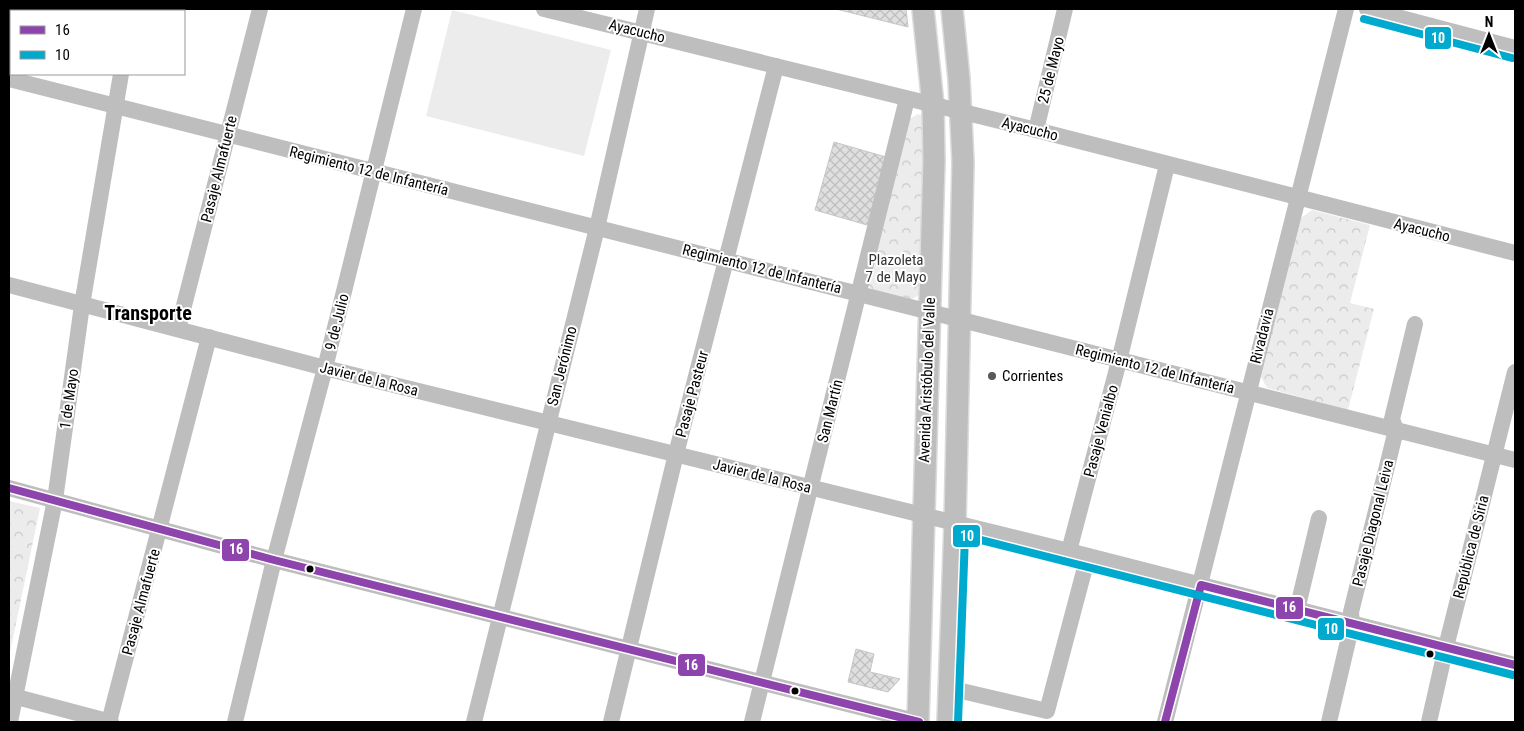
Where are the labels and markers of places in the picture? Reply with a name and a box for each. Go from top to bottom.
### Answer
place label: Corrientes [1002,367,1063,385]
marker: Corrientes [986,370,998,382]
unlabelled marker [305,564,315,574]
unlabelled marker [1425,649,1435,659]
unlabelled marker [790,686,800,696]

